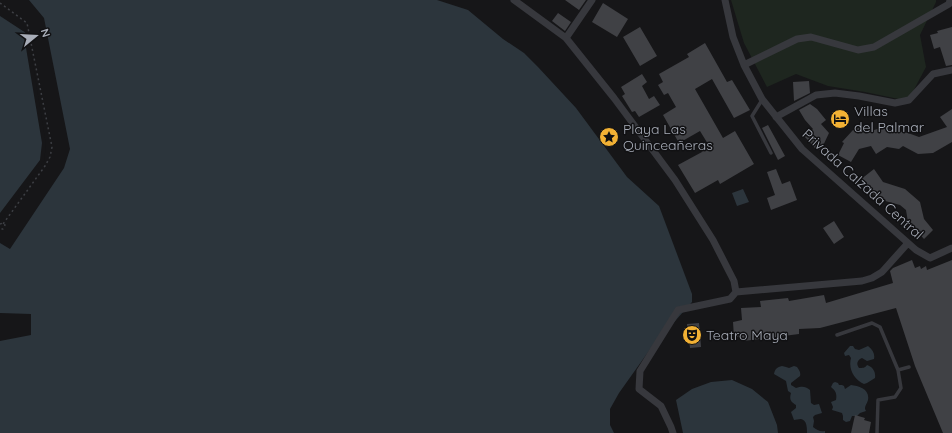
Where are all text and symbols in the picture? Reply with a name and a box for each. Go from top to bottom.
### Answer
north arrow [16,16,56,56]
text: N [38,27,53,39]
place label: Villas del Palmar [854,102,925,136]
hotel icon: Villas del Palmar [829,108,851,130]
place label: Playa Las Quinceañeras [623,120,713,154]
street label: Privada Calzada Central [799,125,927,243]
place icon: Playa Las Quinceañeras [598,126,620,148]
theatre icon: Teatro Maya [681,324,703,346]
place label: Teatro Maya [706,326,788,344]

